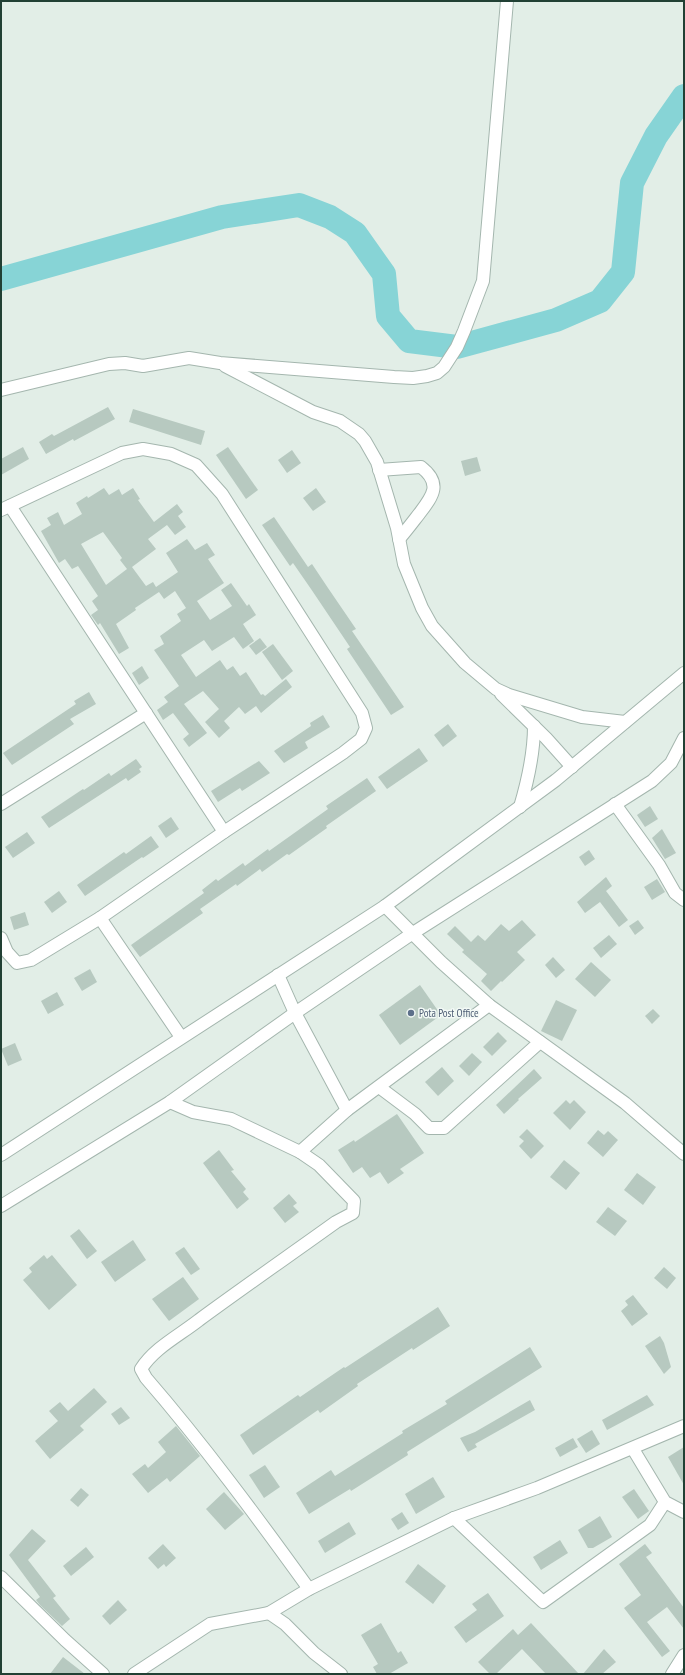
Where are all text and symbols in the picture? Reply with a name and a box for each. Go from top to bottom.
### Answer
place label: Pota Post Office [419,1006,479,1020]
marker: Pota Post Office [406,1008,416,1018]

